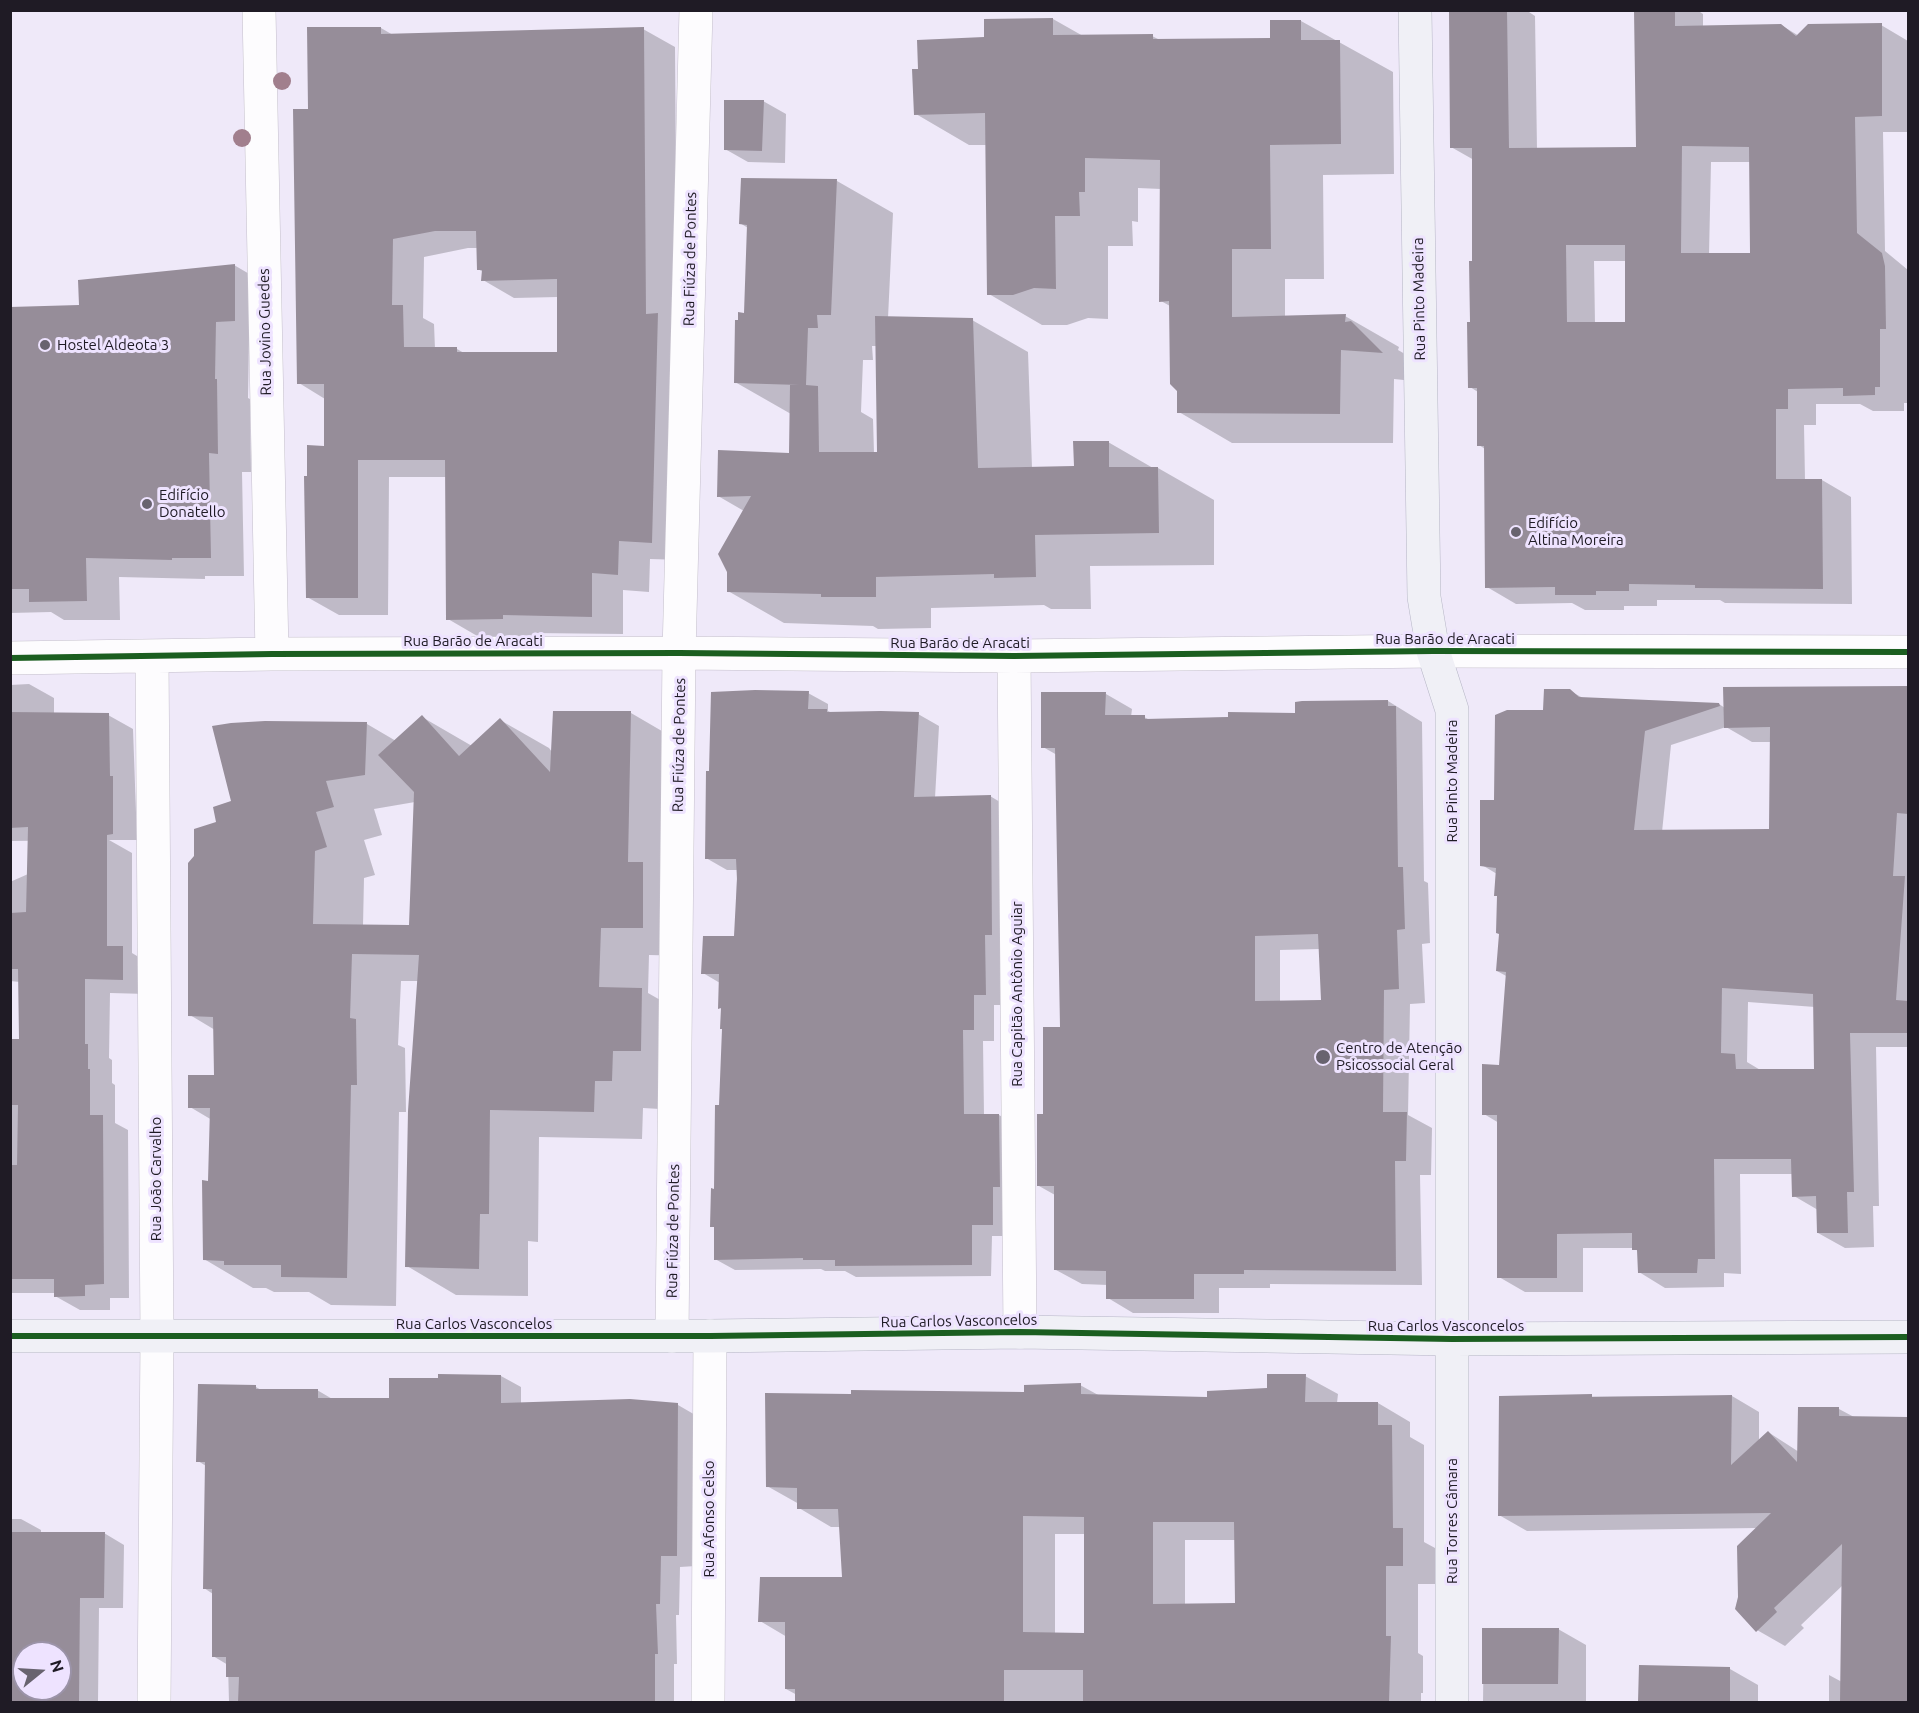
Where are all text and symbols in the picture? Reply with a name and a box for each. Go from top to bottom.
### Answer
street label: Rua Fiúza de Pontes [680,192,700,326]
street label: Rua Pinto Madeira [1409,237,1429,361]
street label: Rua Jovino Guedes [255,268,275,396]
place label: Hostel Aldeota 3 [57,336,169,354]
marker: Hostel Aldeota 3 [38,338,52,352]
place label: Edifício Donatello [159,486,225,521]
marker: Edifício Donatello [140,497,154,511]
place label: Edifício Altina Moreira [1528,514,1624,549]
marker: Edifício Altina Moreira [1509,525,1523,539]
street label: Rua Barão de Aracati [1375,630,1515,648]
street label: Rua Barão de Aracati [403,632,543,650]
street label: Rua Barão de Aracati [890,634,1030,652]
street label: Rua Fiúza de Pontes [669,678,689,812]
street label: Rua Pinto Madeira [1443,719,1461,843]
street label: Rua Capitão Antônio Aguiar [1008,901,1026,1087]
place label: Centro de Atenção Psicossocial Geral [1336,1039,1462,1074]
marker: Centro de Atenção Psicossocial Geral [1314,1048,1332,1066]
street label: Rua João Carvalho [147,1117,165,1241]
street label: Rua Fiúza de Pontes [663,1164,683,1298]
street label: Rua Carlos Vasconcelos [881,1311,1037,1331]
street label: Rua Carlos Vasconcelos [396,1315,552,1333]
street label: Rua Carlos Vasconcelos [1368,1317,1524,1335]
street label: Rua Torres Câmara [1443,1458,1461,1584]
street label: Rua Afonso Celso [700,1460,718,1578]
north arrow [12,1641,72,1701]
text: N [47,1658,68,1675]

